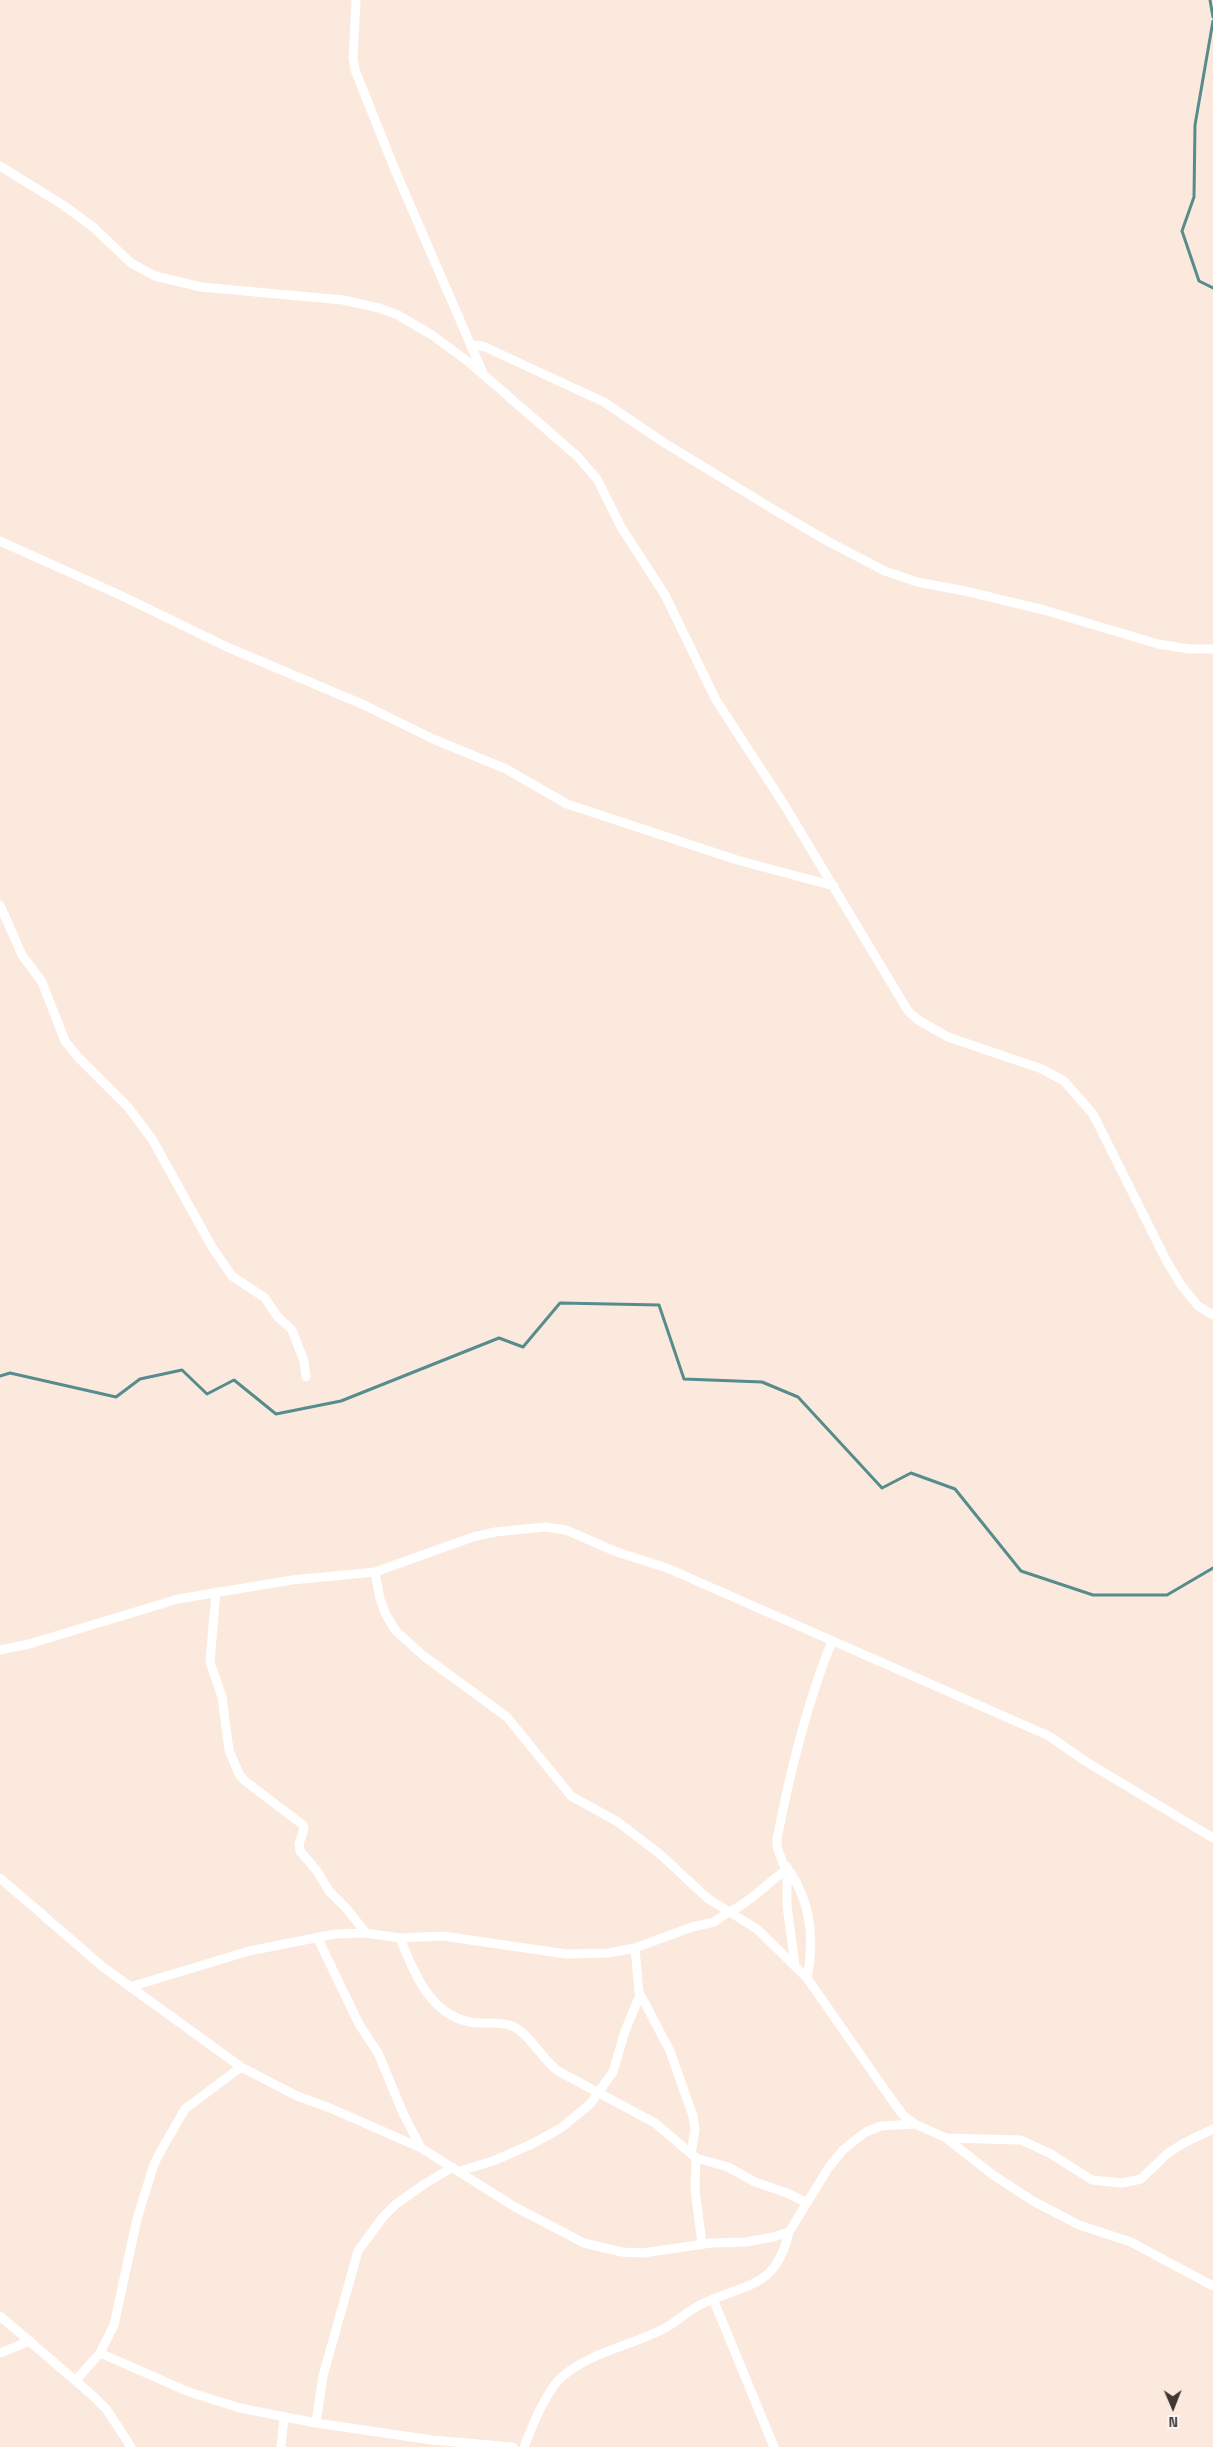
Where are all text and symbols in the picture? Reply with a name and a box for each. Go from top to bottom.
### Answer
north arrow [1148,2382,1198,2432]
text: N [1168,2413,1178,2431]

